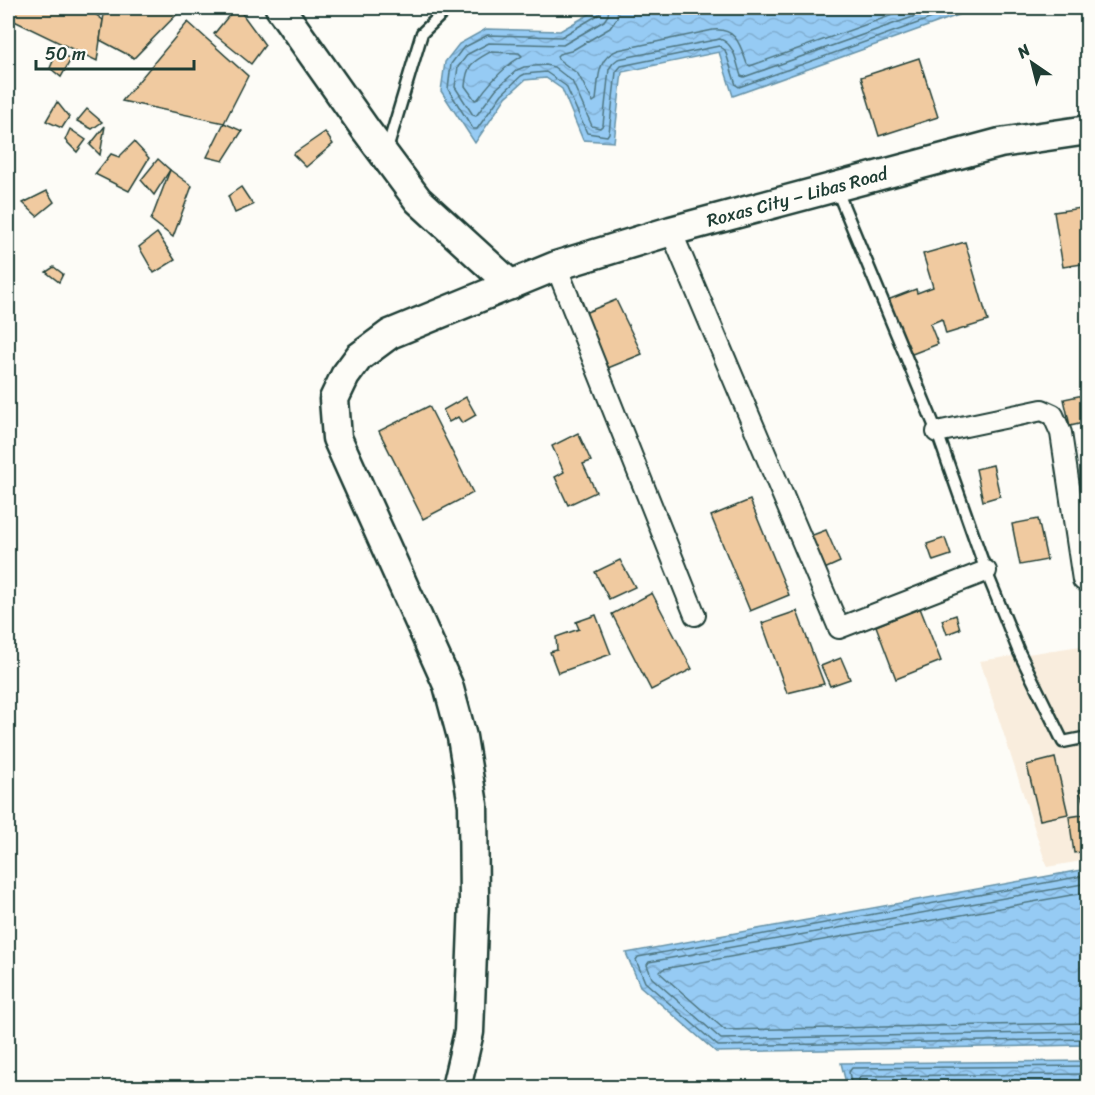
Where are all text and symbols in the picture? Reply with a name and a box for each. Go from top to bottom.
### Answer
scale bar [36,33,194,71]
north arrow [1002,33,1062,93]
text: N [1010,36,1037,67]
text: 50 m [45,38,86,70]
street label: Roxas City – Libas Road [703,157,892,237]

